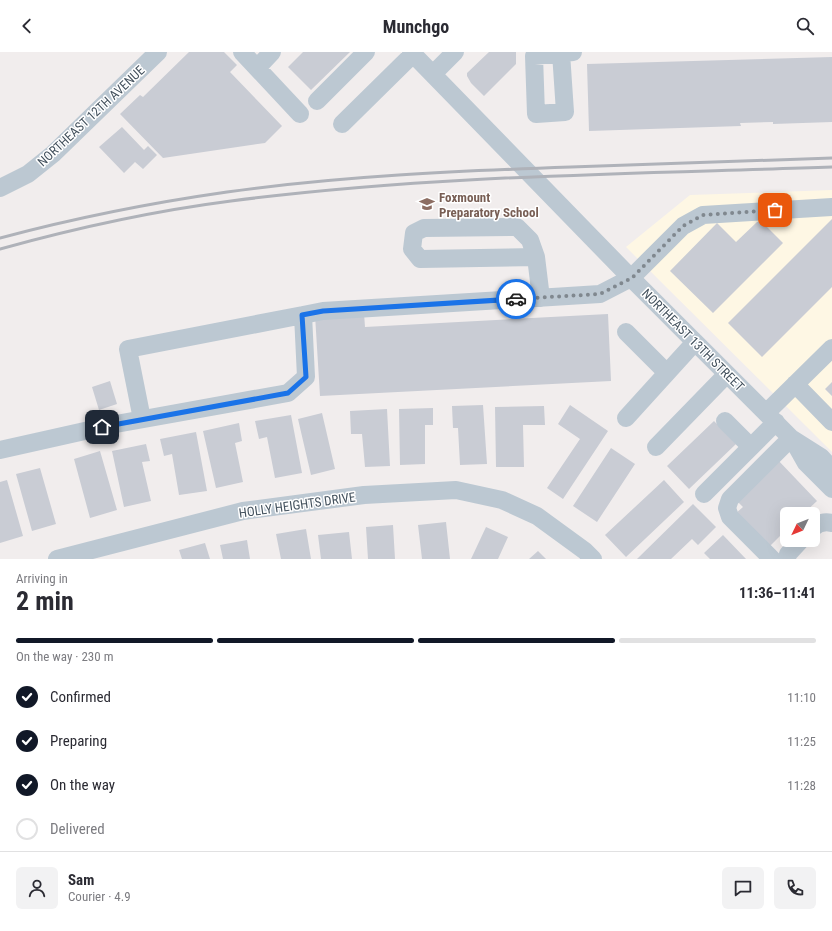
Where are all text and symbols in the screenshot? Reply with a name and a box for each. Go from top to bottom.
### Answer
icon: back [16,15,38,37]
icon: search [794,15,816,37]
text: Munchgo [383,16,449,37]
street label: NORTHEAST 12TH AVENUE [35,63,147,169]
place label: Foxmount Preparatory School [439,190,539,220]
pin [758,193,792,227]
school or university icon: Foxmount Preparatory School [418,195,436,213]
icon: bag [764,199,786,221]
courier [496,279,536,319]
street label: NORTHEAST 13TH STREET [639,286,747,394]
icon: car [505,288,527,310]
pin [85,410,119,444]
icon: home [91,416,113,438]
street label: HOLLY HEIGHTS DRIVE [238,489,356,521]
north arrow [780,507,820,547]
map controls [780,507,820,547]
text: Arriving in [16,571,68,586]
text: 11:36–11:41 [739,584,816,602]
text: 2 min [16,586,74,616]
text: On the way · 230 m [16,649,113,664]
icon: check [16,686,38,708]
text: Confirmed [50,688,111,706]
text: 11:10 [787,690,816,705]
icon: check [16,730,38,752]
text: Preparing [50,732,107,750]
text: 11:25 [787,734,816,749]
icon: check [16,774,38,796]
text: On the way [50,776,115,794]
text: 11:28 [787,778,816,793]
text: Delivered [50,820,105,838]
button: person [16,867,58,909]
button: chat [722,867,764,909]
button: phone [774,867,816,909]
text: Sam [68,871,94,889]
text: Courier · 4.9 [68,889,131,904]

